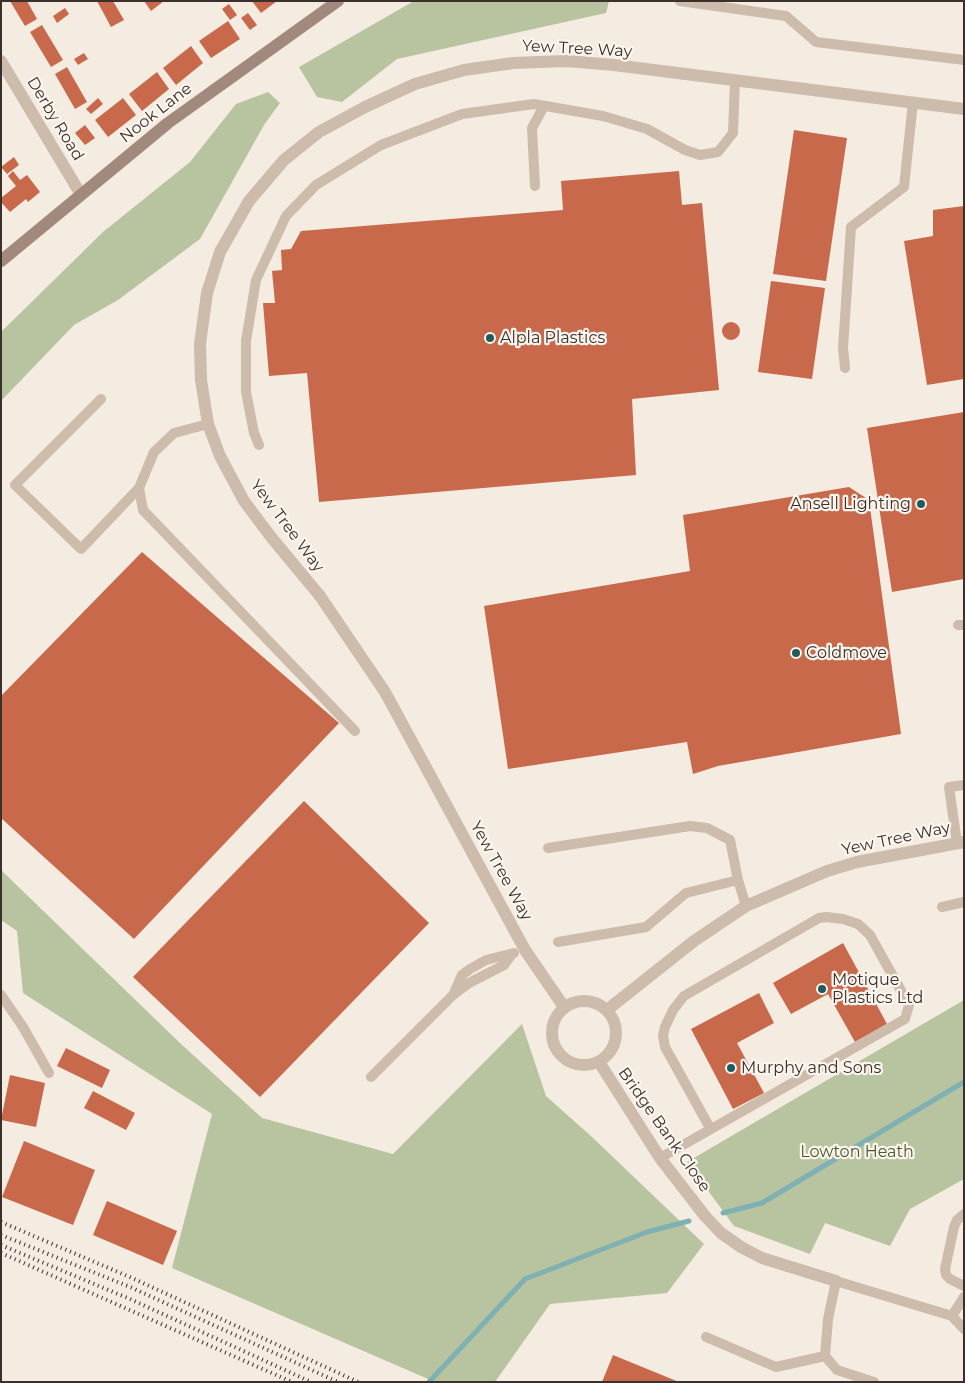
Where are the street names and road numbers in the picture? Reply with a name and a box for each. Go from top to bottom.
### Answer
street label: Yew Tree Way [521,37,633,61]
street label: Derby Road [22,74,88,164]
street label: Nook Lane [116,79,196,147]
street label: Yew Tree Way [246,476,328,576]
street label: Yew Tree Way [466,818,536,924]
street label: Yew Tree Way [840,818,952,860]
street label: Bridge Bank Close [614,1064,714,1196]

